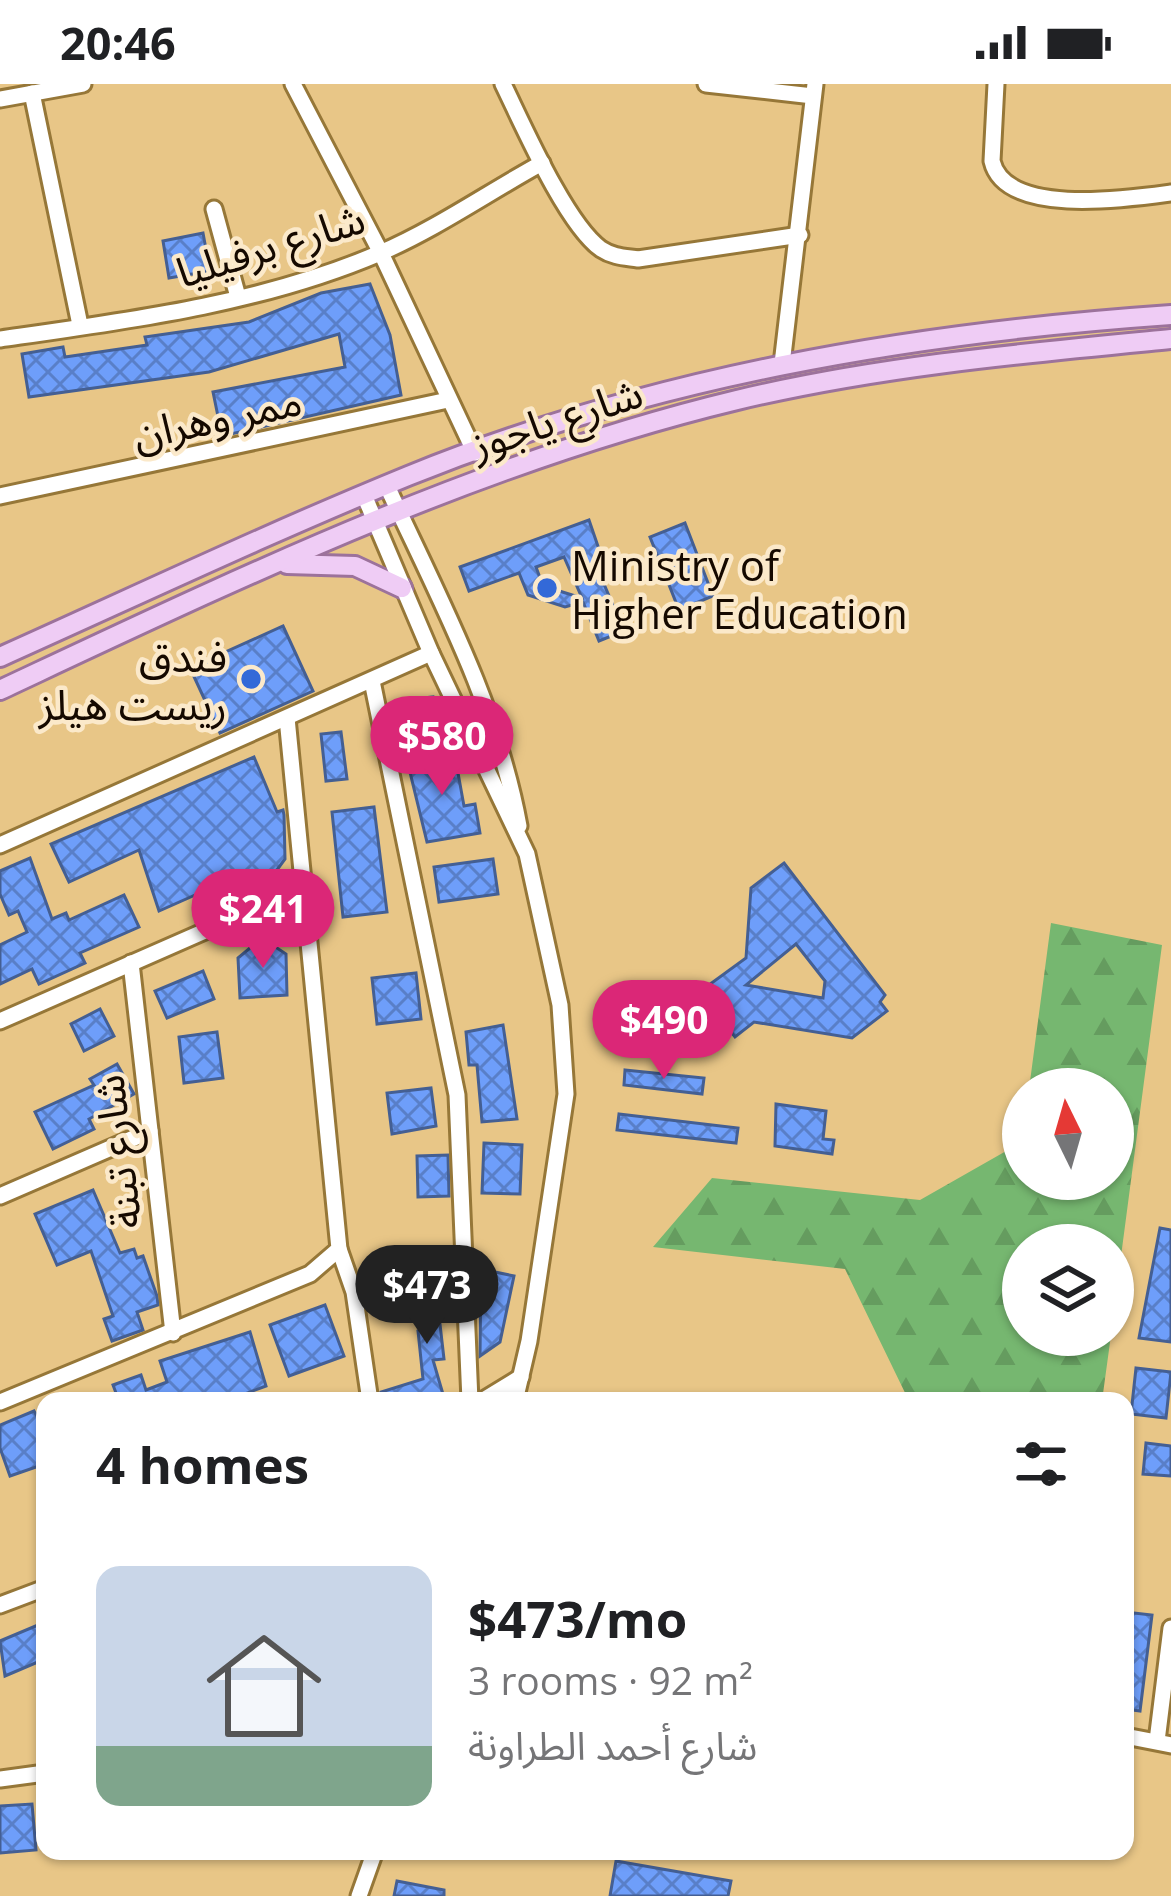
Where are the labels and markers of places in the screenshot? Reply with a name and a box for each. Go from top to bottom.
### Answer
place label: Ministry of Higher Education [571,536,908,641]
marker: Ministry of Higher Education [534,575,560,601]
place label: فندق ريست هيلز [37,627,227,732]
marker: فندق ريست هيلز [238,666,264,692]
pin: $580 [371,696,513,798]
pin: $241 [192,869,334,971]
pin: $490 [593,980,735,1082]
pin: $473 [356,1245,498,1347]

